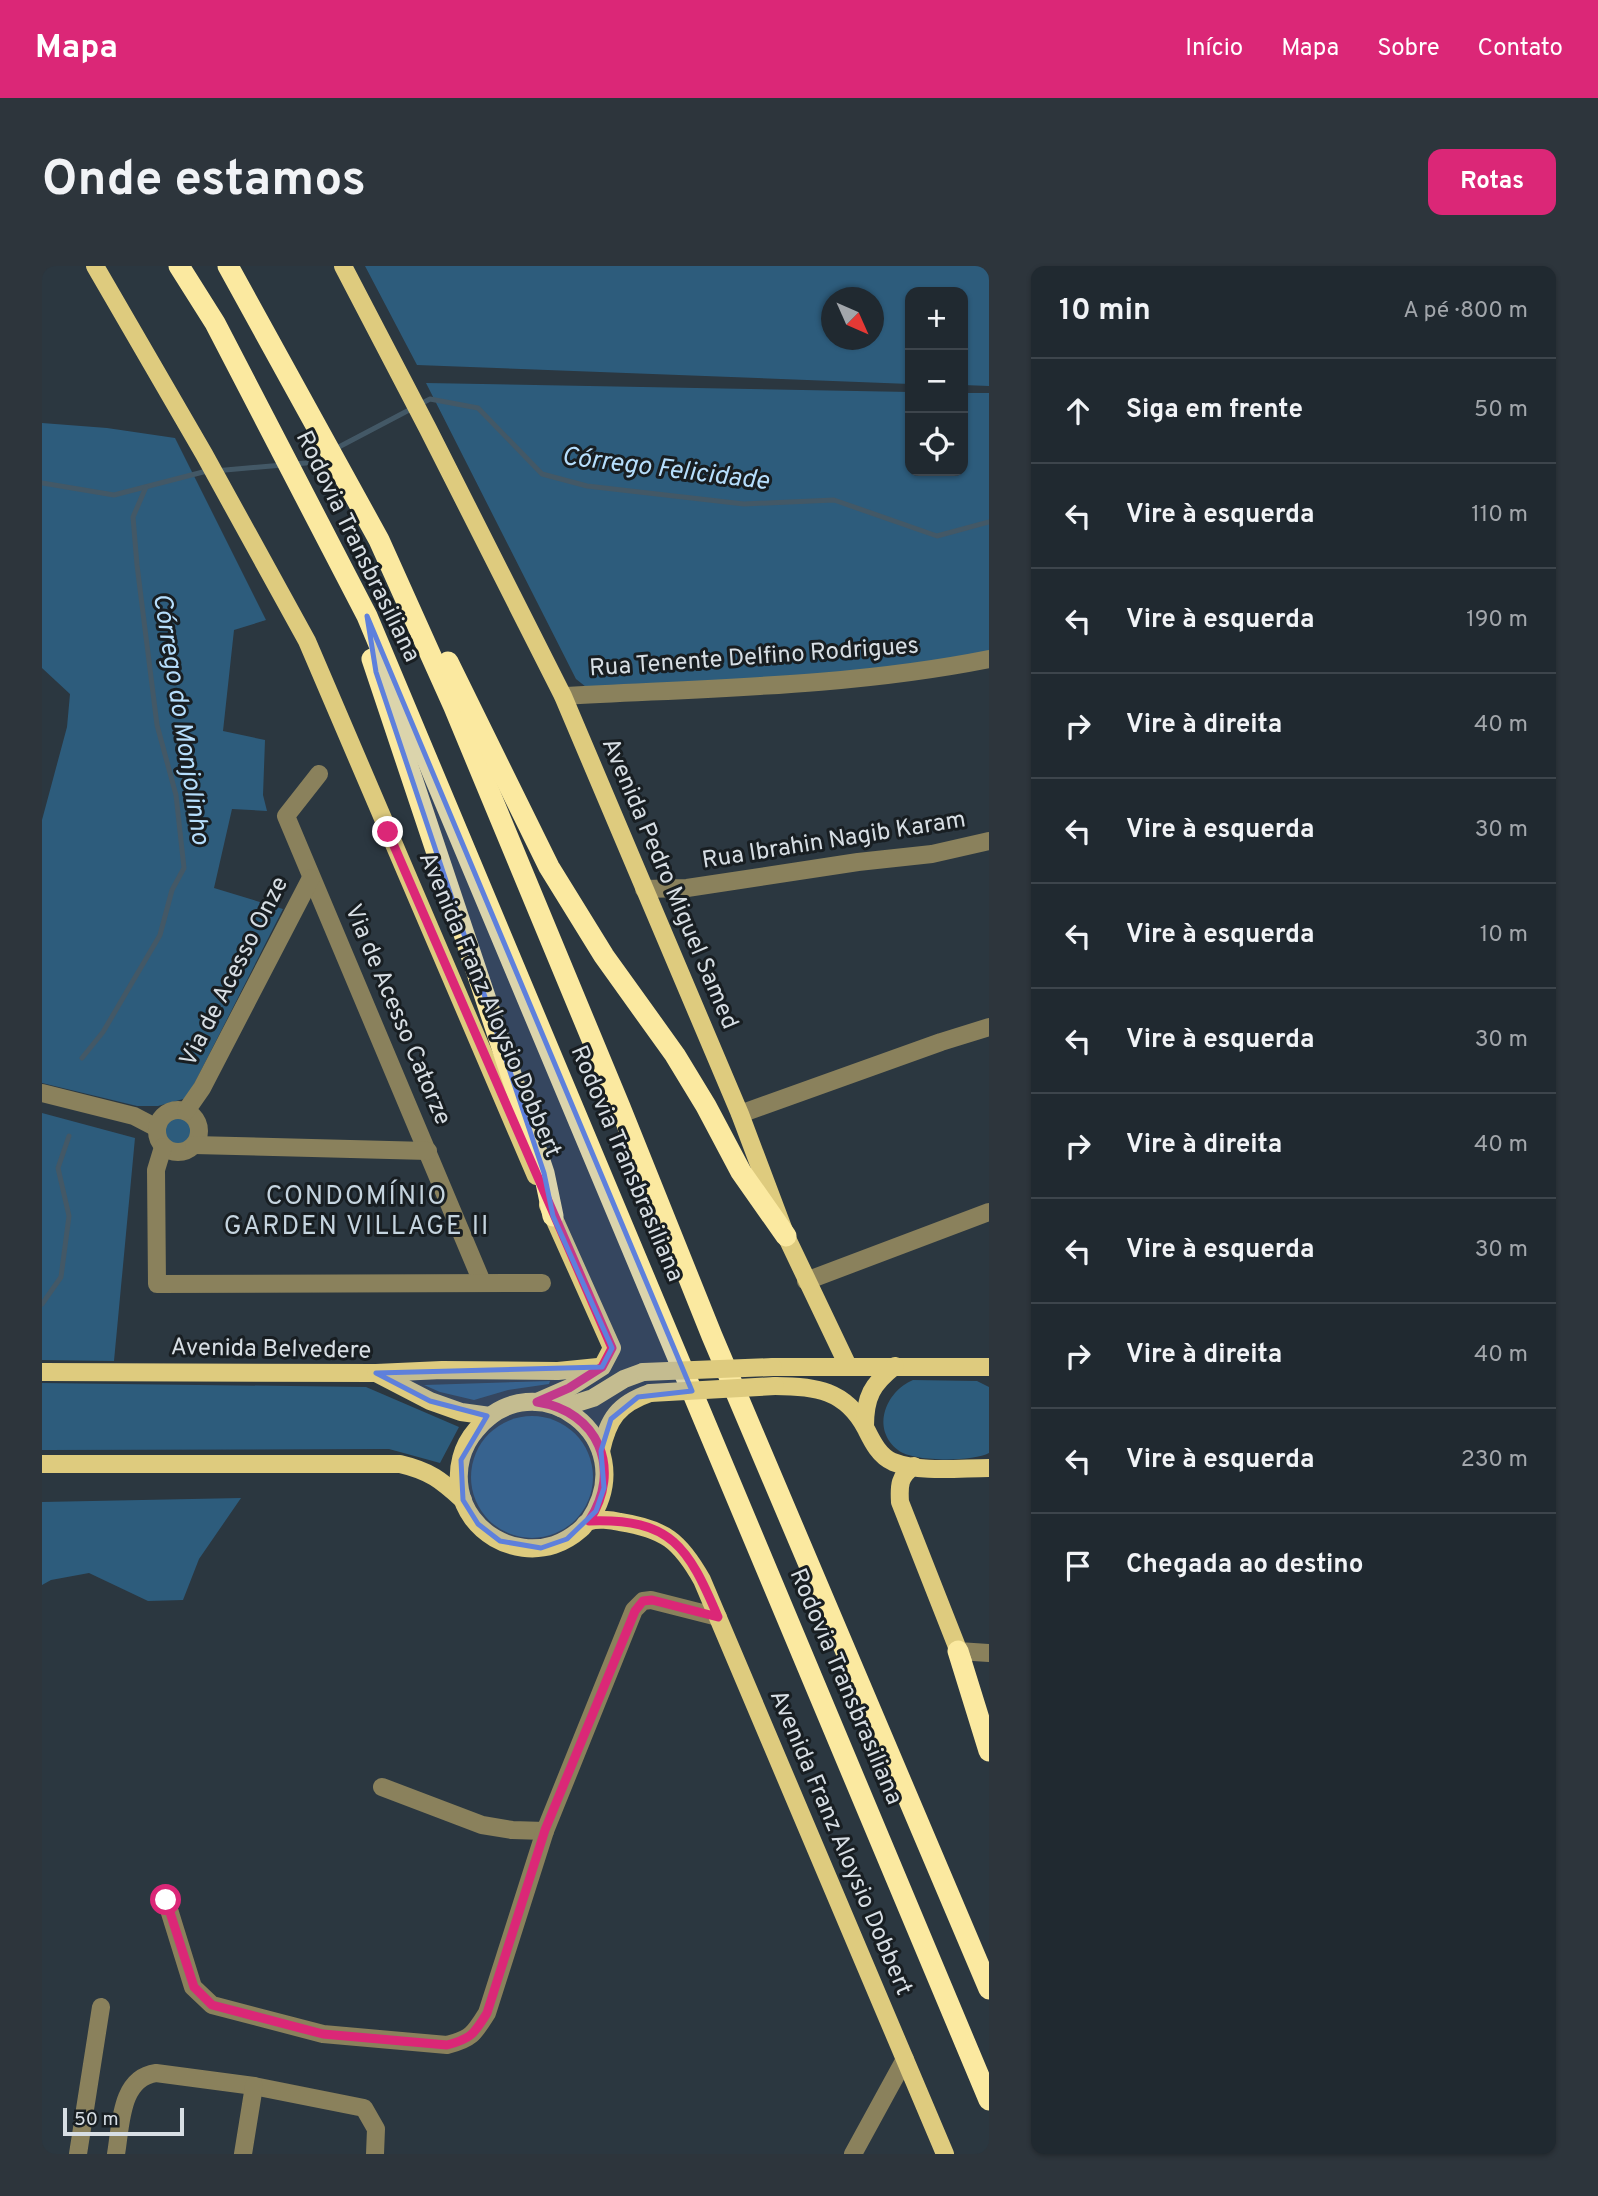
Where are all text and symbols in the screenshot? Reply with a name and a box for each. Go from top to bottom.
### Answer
text: Mapa [35,28,118,70]
text: Início [1185,34,1243,64]
text: Mapa [1281,34,1339,64]
text: Sobre [1377,34,1440,64]
text: Contato [1478,34,1563,64]
button: Rotas [1428,149,1556,215]
text: Onde estamos [42,151,366,213]
north arrow [821,287,884,350]
map controls [905,287,968,476]
button: + [905,287,968,350]
text: 10 min [1059,293,1151,330]
text: A pé · 800 m [1403,297,1528,326]
button: − [905,350,968,413]
icon: ahead [1059,392,1097,430]
text: Siga em frente [1126,394,1303,427]
text: 50 m [1474,396,1528,425]
button: locate [905,413,968,476]
street label: Rodovia Transbrasiliana [288,426,426,668]
water label: Córrego Felicidade [559,441,771,499]
icon: left [1059,497,1097,535]
text: Vire à esquerda [1126,499,1314,532]
text: 110 m [1471,501,1528,530]
water label: Córrego do Monjolinho [144,591,216,847]
icon: left [1059,602,1097,640]
text: Vire à esquerda [1126,604,1314,637]
text: 190 m [1466,606,1528,635]
street label: Rua Tenente Delfino Rodrigues [588,632,920,684]
icon: right [1059,707,1097,745]
text: Vire à direita [1126,709,1282,742]
text: 40 m [1474,711,1528,740]
street label: Avenida Pedro Miguel Samed [594,734,744,1034]
street label: Rua Ibrahin Nagib Karam [700,805,968,877]
icon: left [1059,812,1097,850]
text: Vire à esquerda [1126,814,1314,847]
route end [372,816,403,847]
text: 30 m [1475,816,1528,845]
street label: Avenida Franz Aloysio Dobbert [411,848,567,1162]
street label: Via de Acesso Onze [174,872,296,1072]
street label: Via de Acesso Catorze [337,900,457,1130]
icon: left [1059,917,1097,955]
text: Vire à esquerda [1126,919,1314,952]
text: 10 m [1480,921,1528,950]
icon: left [1059,1022,1097,1060]
text: Vire à esquerda [1126,1024,1314,1057]
text: 30 m [1475,1026,1528,1055]
street label: Rodovia Transbrasiliana [563,1041,689,1287]
icon: right [1059,1127,1097,1165]
text: Vire à direita [1126,1129,1282,1162]
text: 40 m [1474,1131,1528,1160]
district label: CONDOMÍNIO GARDEN VILLAGE II [224,1179,490,1244]
icon: left [1059,1232,1097,1270]
text: Vire à esquerda [1126,1234,1314,1267]
text: 30 m [1475,1236,1528,1265]
street label: Avenida Belvedere [170,1333,372,1367]
icon: right [1059,1337,1097,1375]
text: Vire à direita [1126,1339,1282,1372]
text: 40 m [1474,1341,1528,1370]
icon: left [1059,1442,1097,1480]
text: Vire à esquerda [1126,1444,1314,1477]
text: 230 m [1461,1446,1528,1475]
icon: arrive [1059,1547,1097,1585]
text: Chegada ao destino [1126,1549,1363,1582]
street label: Rodovia Transbrasiliana [782,1564,908,1810]
street label: Avenida Franz Aloysio Dobbert [762,1686,918,2000]
route start [150,1884,181,1915]
scale bar [63,2105,184,2137]
text: 50 m [74,2108,119,2132]

